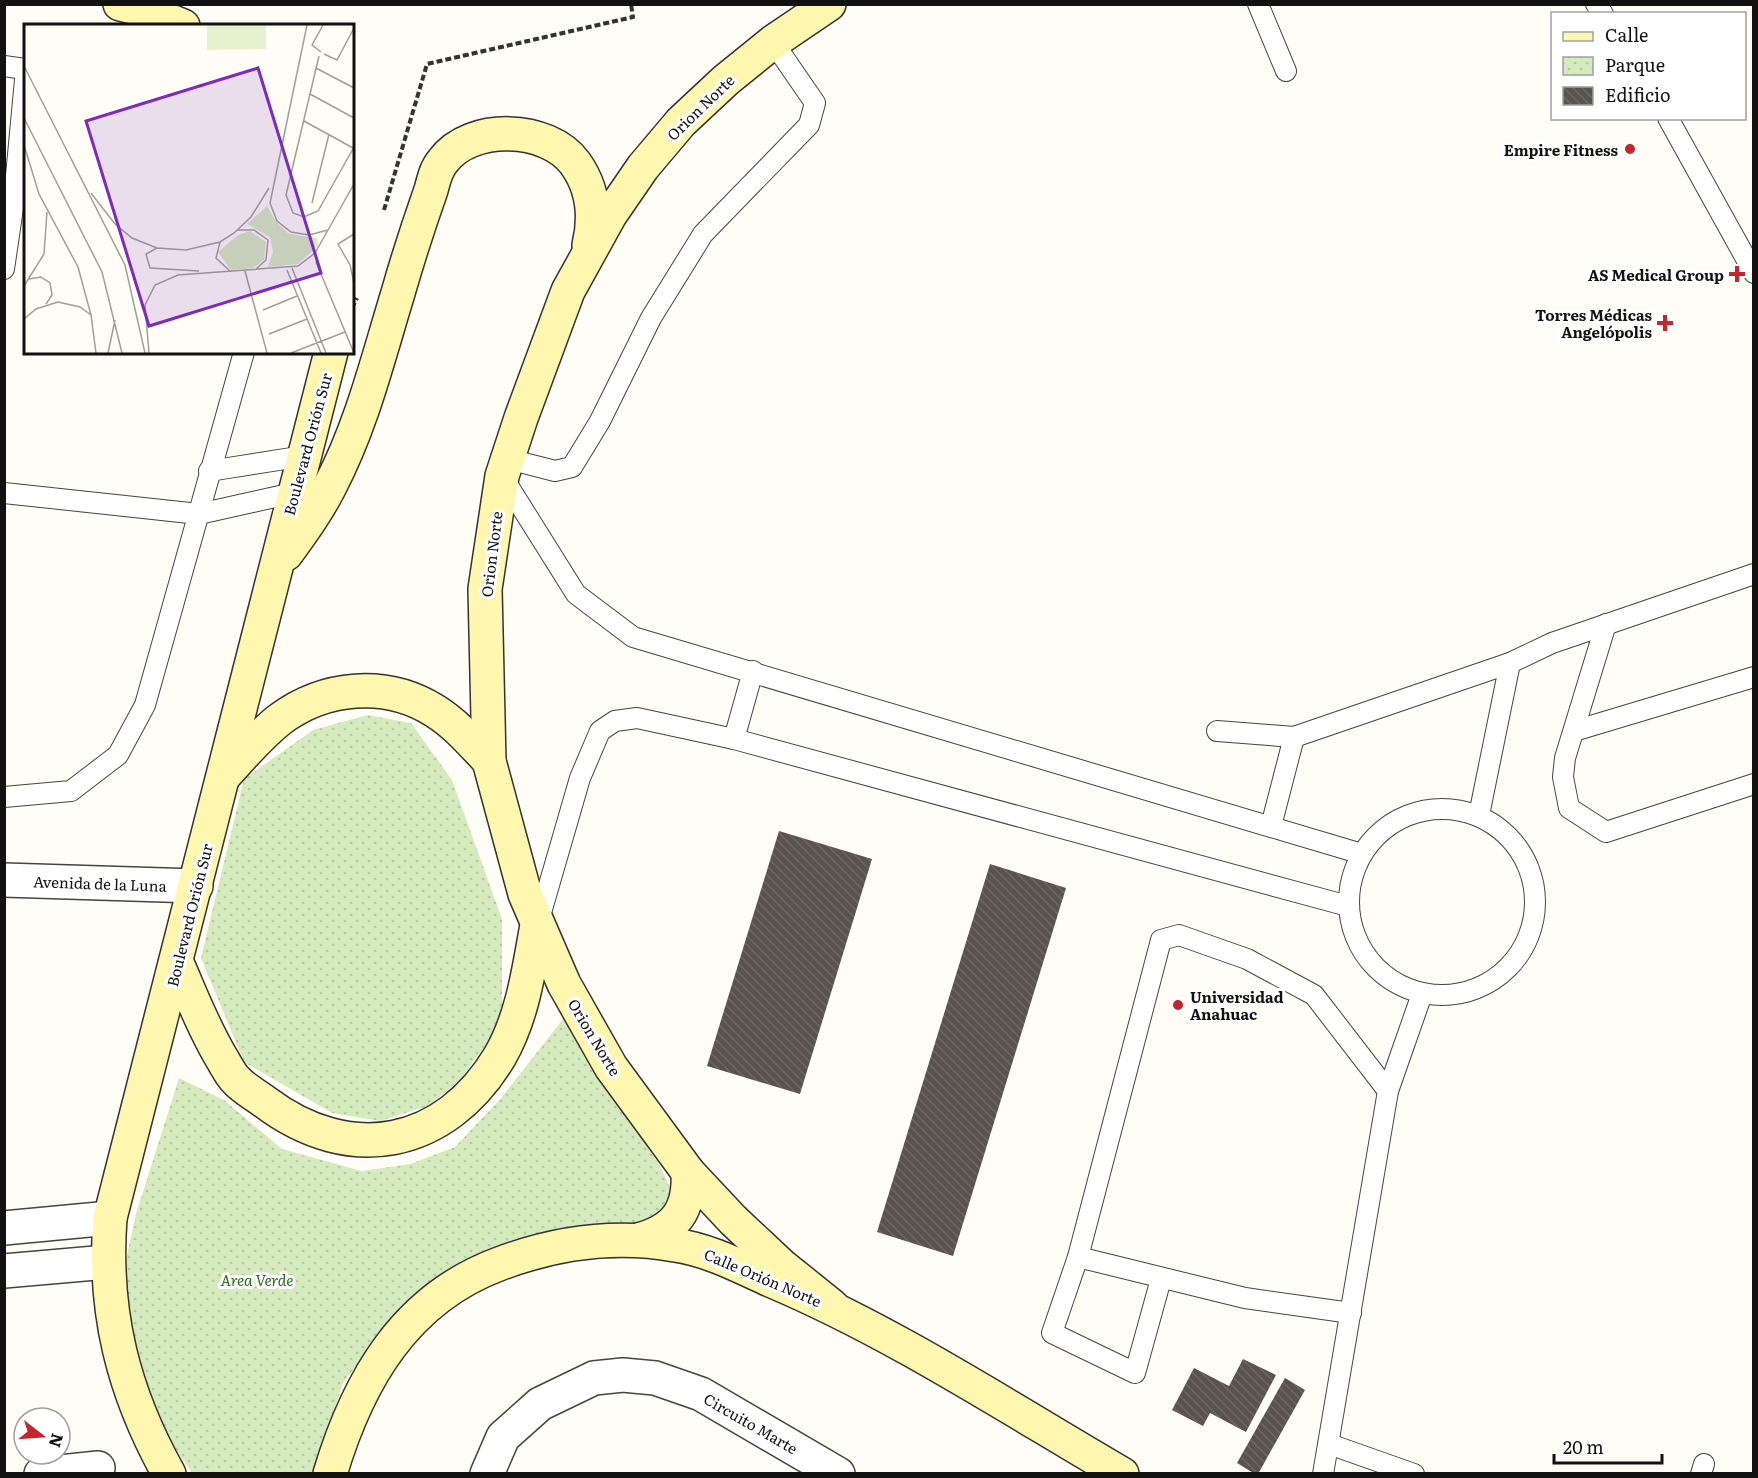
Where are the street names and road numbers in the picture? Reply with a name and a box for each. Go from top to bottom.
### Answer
street label: Orion Norte [661,69,739,145]
street label: Boulevard Orión Sur [277,370,337,518]
street label: Orion Norte [474,510,508,598]
street label: Boulevard Orión Sur [160,841,218,989]
street label: Avenida de la Luna [33,869,168,897]
street label: Orion Norte [563,994,627,1080]
street label: Calle Orión Norte [701,1242,825,1312]
street label: Circuito Marte [700,1387,803,1459]

